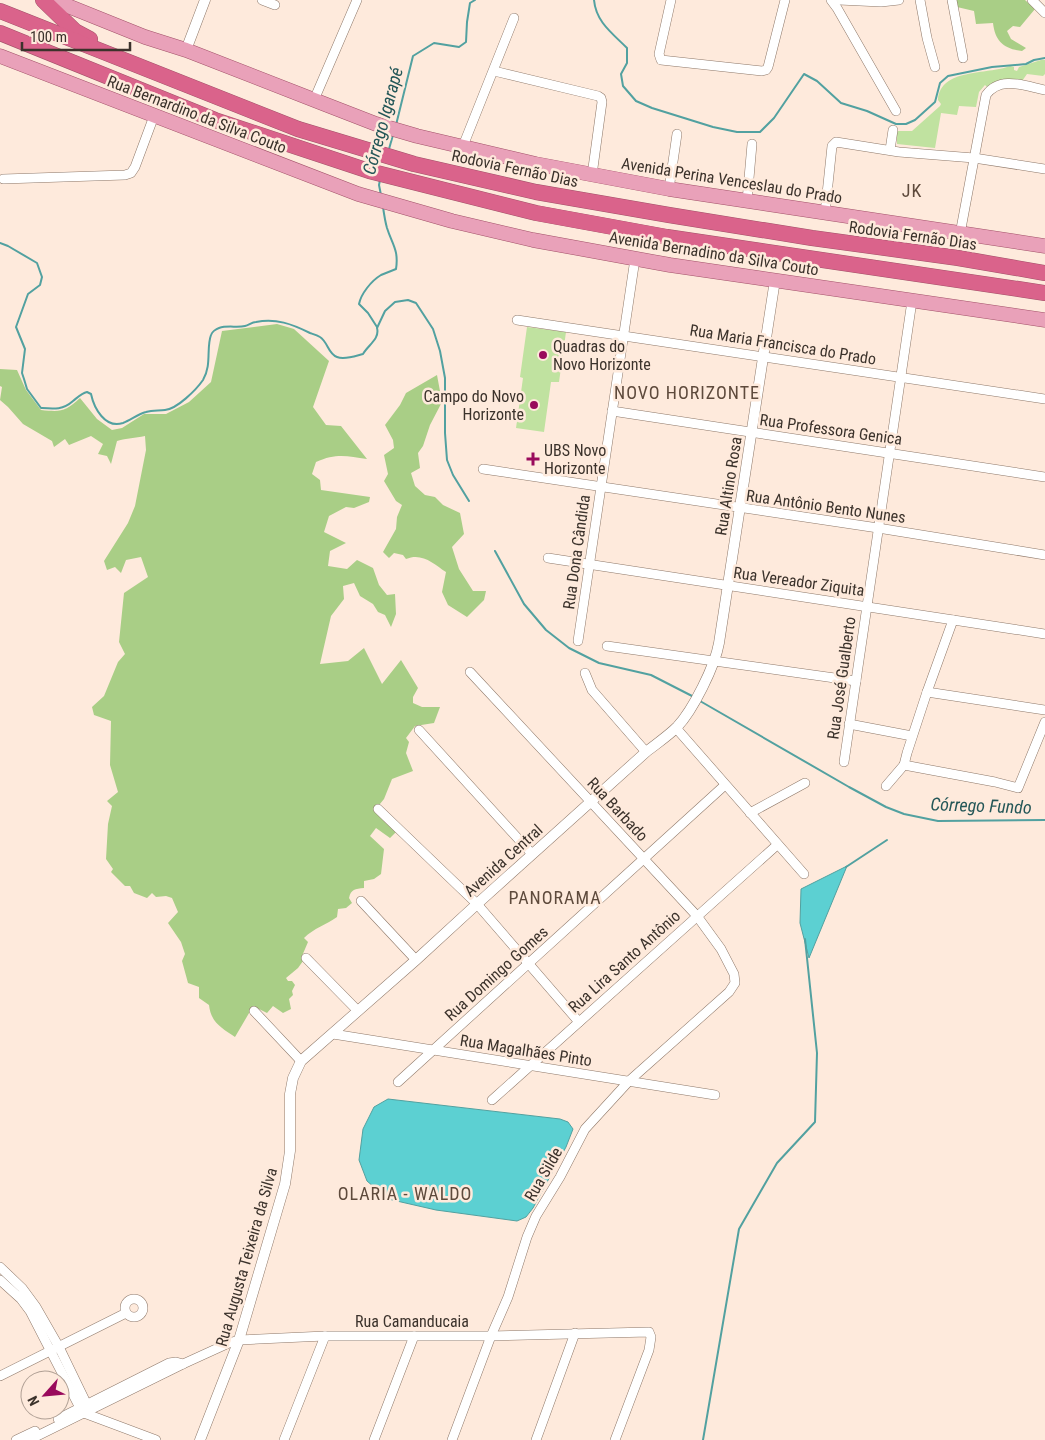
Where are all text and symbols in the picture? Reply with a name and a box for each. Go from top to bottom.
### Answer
scale bar [22,20,130,52]
text: 100 m [30,28,67,46]
water label: Córrego Igarapé [358,64,407,177]
street label: Rua Bernardino da Silva Couto [105,71,289,157]
street label: Rodovia Fernão Dias [450,146,580,191]
street label: Avenida Perina Venceslau do Prado [620,154,844,207]
district label: JK [902,180,922,201]
street label: Rodovia Fernão Dias [848,217,978,254]
street label: Avenida Bernadino da Silva Couto [608,228,820,279]
street label: Rua Maria Francisca do Prado [688,320,877,369]
place label: Quadras do Novo Horizonte [553,337,651,374]
marker: Quadras do Novo Horizonte [537,349,549,361]
district label: NOVO HORIZONTE [614,382,760,403]
place label: Campo do Novo Horizonte [423,387,524,424]
marker: Campo do Novo Horizonte [528,399,540,411]
street label: Rua Professora Genica [759,410,903,449]
street label: Rua Altino Rosa [711,435,746,537]
place label: UBS Novo Horizonte [544,441,606,478]
marker: UBS Novo Horizonte [526,452,540,466]
street label: Rua Antônio Bento Nunes [745,486,907,527]
street label: Rua Dona Cândida [559,494,594,611]
street label: Rua Vereador Ziquita [732,563,866,600]
street label: Rua José Gualberto [823,616,860,741]
street label: Rua Barbado [583,773,652,845]
water label: Córrego Fundo [930,793,1032,818]
street label: Avenida Central [460,820,546,900]
district label: PANORAMA [508,887,602,908]
street label: Rua Lira Santo Antônio [565,906,684,1017]
street label: Rua Domingo Gomes [441,922,552,1025]
street label: Rua Magalhães Pinto [459,1031,593,1070]
street label: Rua Silde [521,1144,566,1204]
street label: Rua Augusta Teixeira da Silva [212,1166,281,1349]
district label: OLARIA - WALDO [338,1183,472,1204]
street label: Rua Camanducaia [355,1312,469,1331]
north arrow [20,1370,70,1420]
text: N [24,1393,42,1408]

